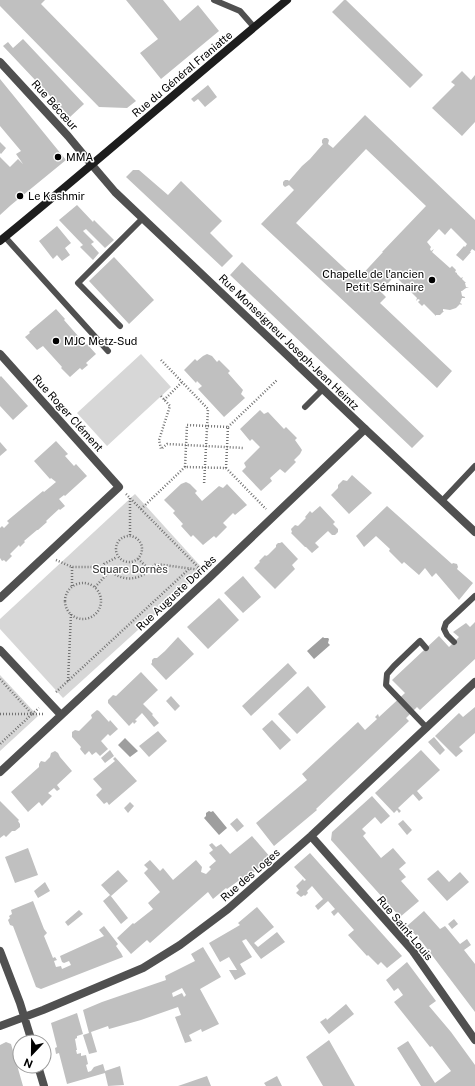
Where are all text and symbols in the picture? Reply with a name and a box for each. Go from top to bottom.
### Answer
street label: Rue du Général Franiatte [130,29,234,119]
street label: Rue Bécœur [29,77,81,133]
place label: MMA [66,151,93,163]
marker: MMA [53,152,63,162]
place label: Le Kashmir [28,190,85,202]
marker: Le Kashmir [15,191,25,201]
place label: Chapelle de l'ancien Petit Séminaire [322,268,424,293]
street label: Rue Monseigneur Joseph-Jean Heintz [217,272,361,412]
marker: Chapelle de l'ancien Petit Séminaire [427,275,437,285]
place label: MJC Metz-Sud [64,335,137,347]
marker: MJC Metz-Sud [51,336,61,346]
street label: Rue Roger Clément [30,372,106,454]
street label: Rue Auguste Dornès [134,553,219,633]
park label: Square Dornès [92,563,168,575]
street label: Rue des Loges [218,846,282,904]
street label: Rue Saint-Louis [375,893,436,963]
north arrow [12,1034,52,1074]
text: N [22,1056,34,1070]

